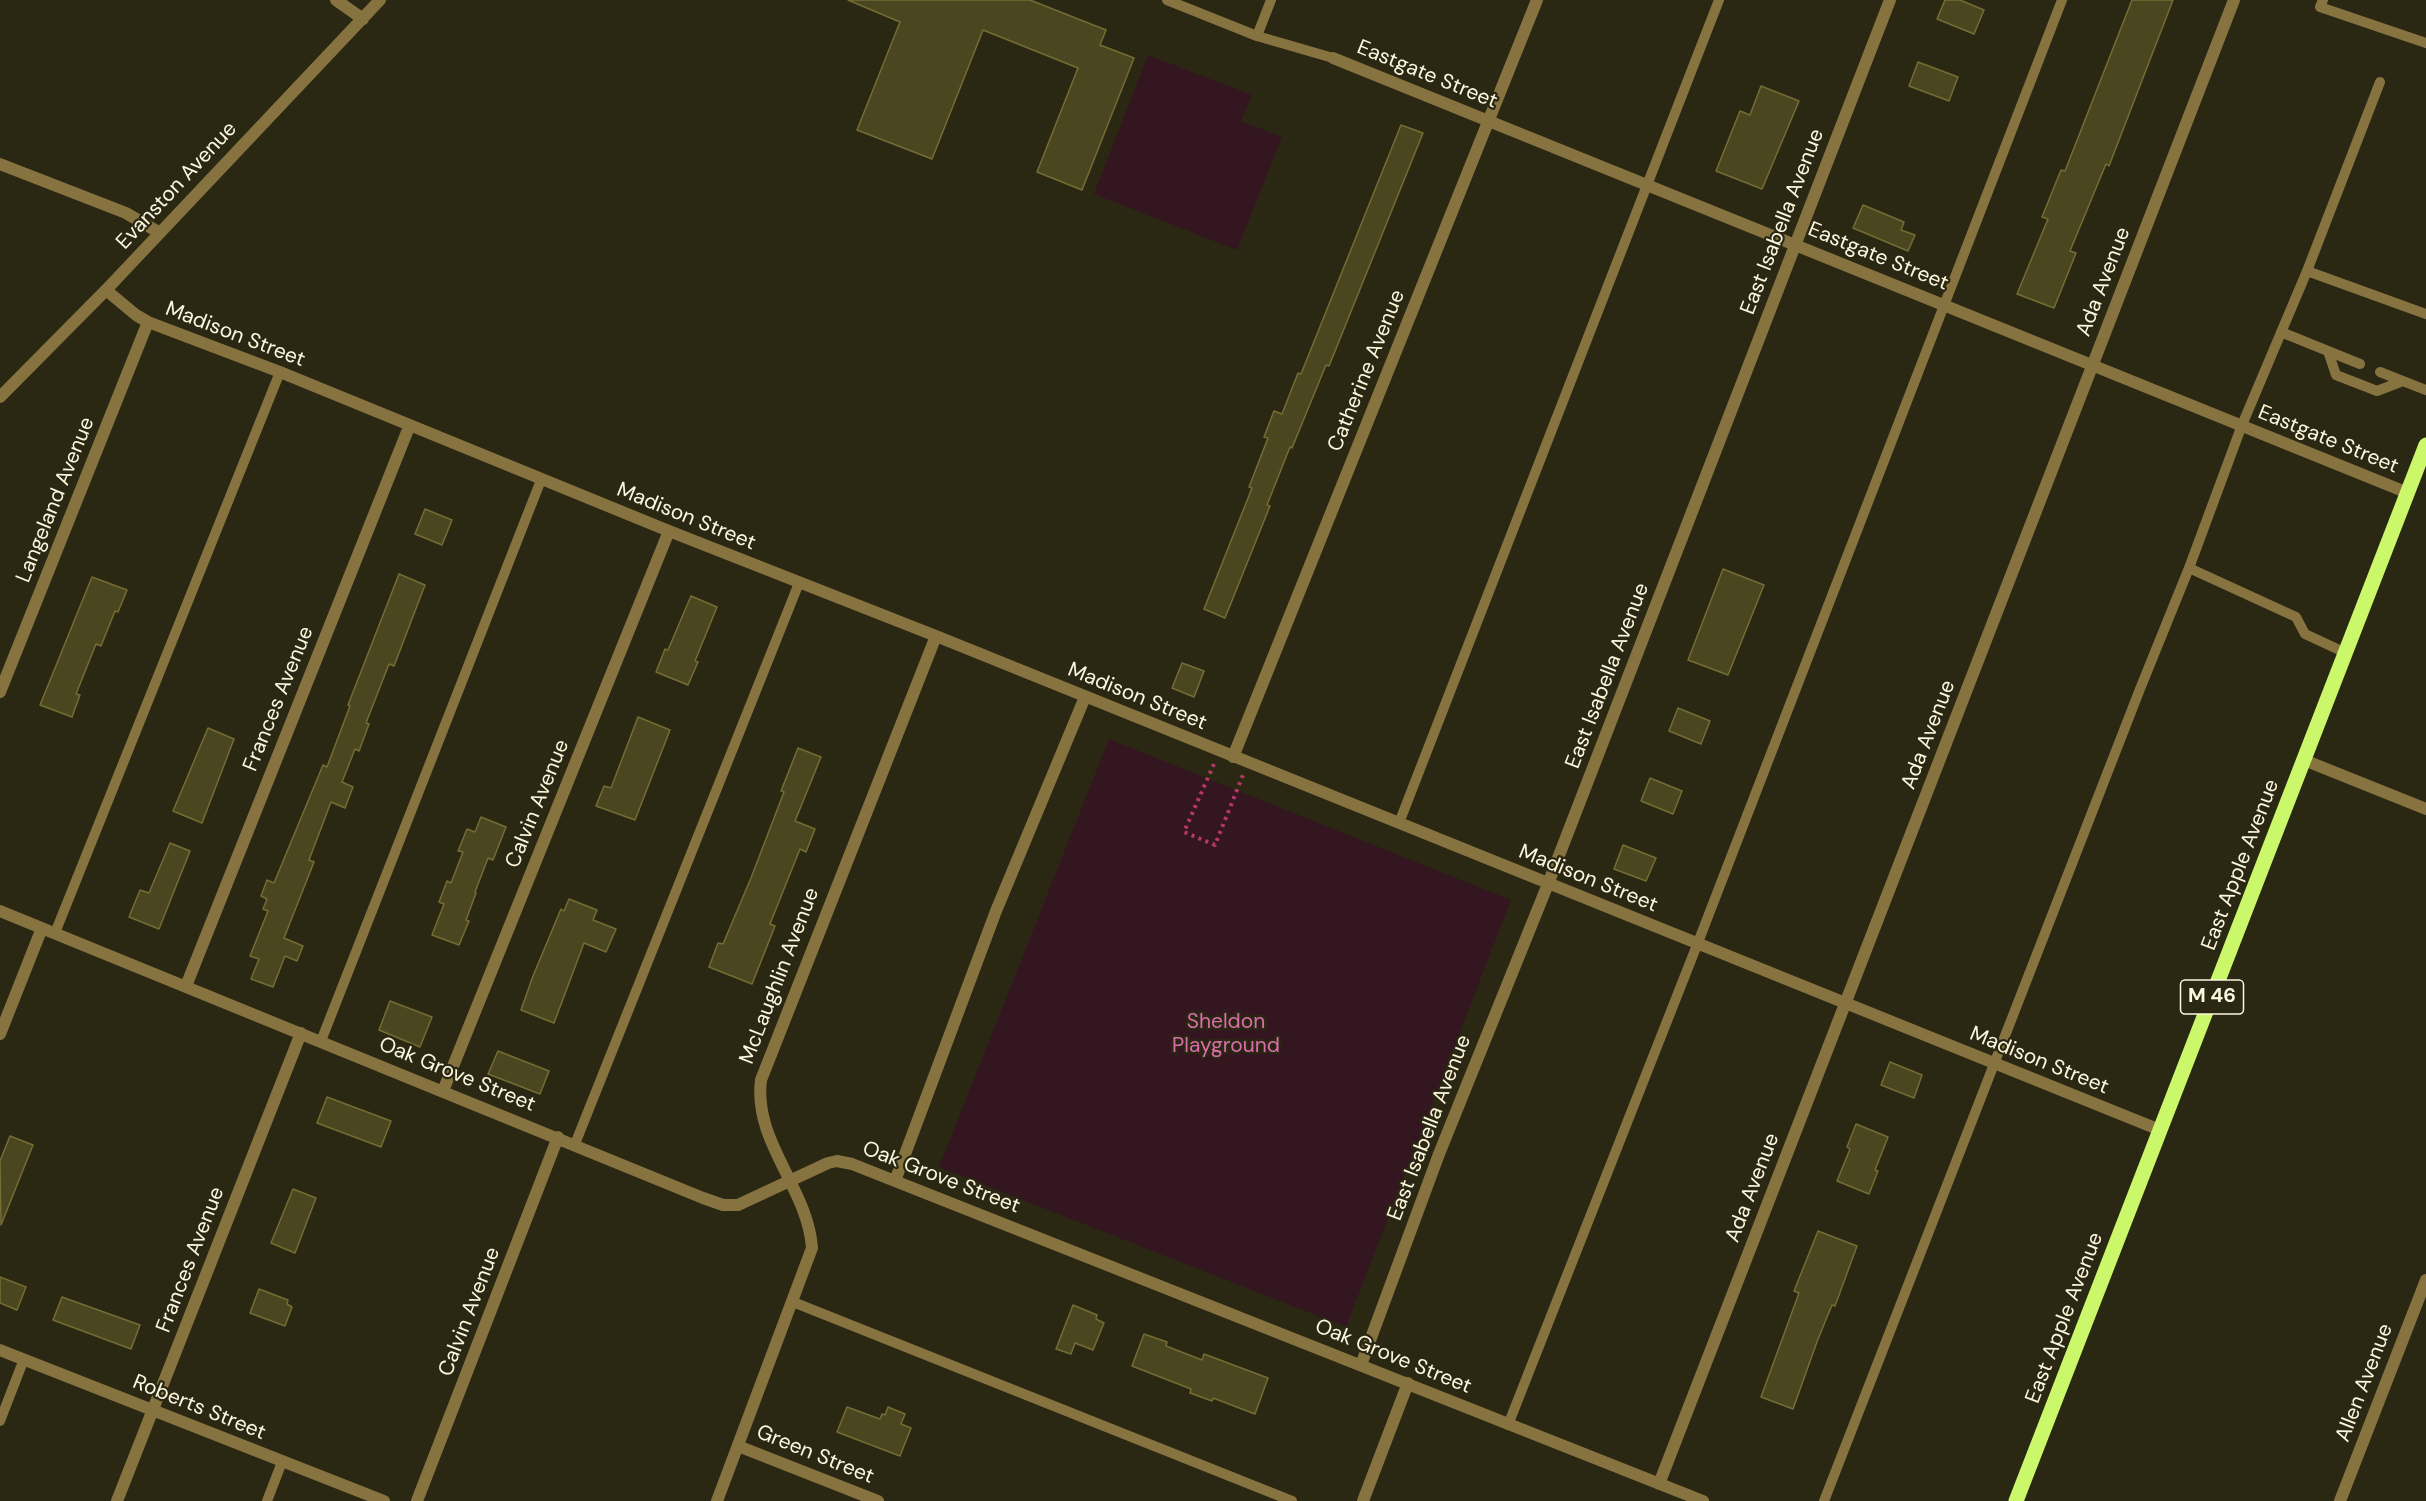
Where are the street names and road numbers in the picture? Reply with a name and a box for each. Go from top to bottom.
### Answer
street label: Eastgate Street [1353,35,1501,115]
street label: Evanston Avenue [111,117,243,255]
street label: East Isabella Avenue [1736,126,1830,318]
street label: Eastgate Street [1804,217,1952,297]
street label: Ada Avenue [2072,224,2136,340]
street label: Catherine Avenue [1323,286,1411,456]
street label: Madison Street [162,297,308,373]
street label: Eastgate Street [2254,400,2402,480]
street label: Langeland Avenue [11,414,101,586]
street label: Madison Street [613,478,759,556]
street label: East Isabella Avenue [1561,580,1655,772]
street label: Frances Avenue [238,623,320,775]
street label: Madison Street [1064,658,1210,736]
street label: Ada Avenue [1897,677,1961,793]
street label: Calvin Avenue [501,736,575,872]
street label: East Apple Avenue [2197,776,2285,954]
street label: Madison Street [1515,840,1661,918]
street label: McLaughlin Avenue [735,884,825,1068]
road number: M 46 [2180,980,2244,1014]
street label: Madison Street [1966,1022,2112,1100]
street label: Oak Grove Street [375,1032,539,1118]
street label: East Isabella Avenue [1383,1032,1477,1224]
street label: Ada Avenue [1721,1130,1785,1246]
street label: Oak Grove Street [859,1136,1023,1220]
street label: Frances Avenue [152,1184,230,1336]
street label: East Apple Avenue [2021,1229,2109,1407]
street label: Calvin Avenue [434,1244,506,1380]
street label: Oak Grove Street [1311,1314,1475,1400]
street label: Allen Avenue [2331,1320,2399,1446]
street label: Roberts Street [129,1370,269,1446]
street label: Green Street [753,1420,877,1490]

